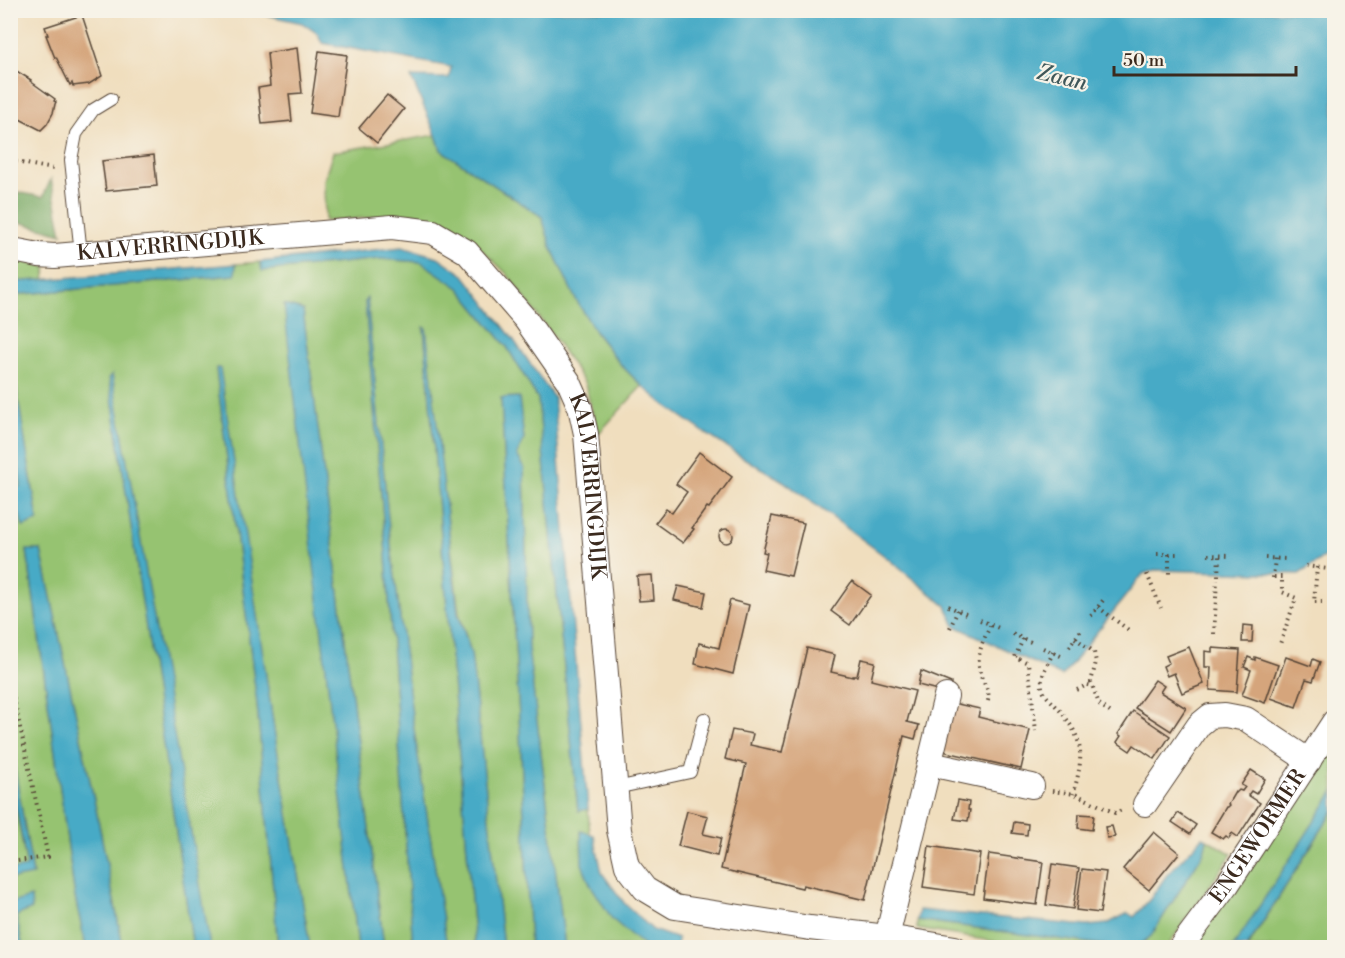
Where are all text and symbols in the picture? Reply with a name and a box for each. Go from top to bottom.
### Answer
scale bar [1114,39,1296,77]
text: 50 m [1123,49,1165,72]
water label: Zaan [1034,59,1091,97]
street label: KALVERRINGDIJK [76,225,266,267]
street label: KALVERRINGDIJK [563,389,611,582]
street label: ENGEWORMER [1204,764,1312,909]

